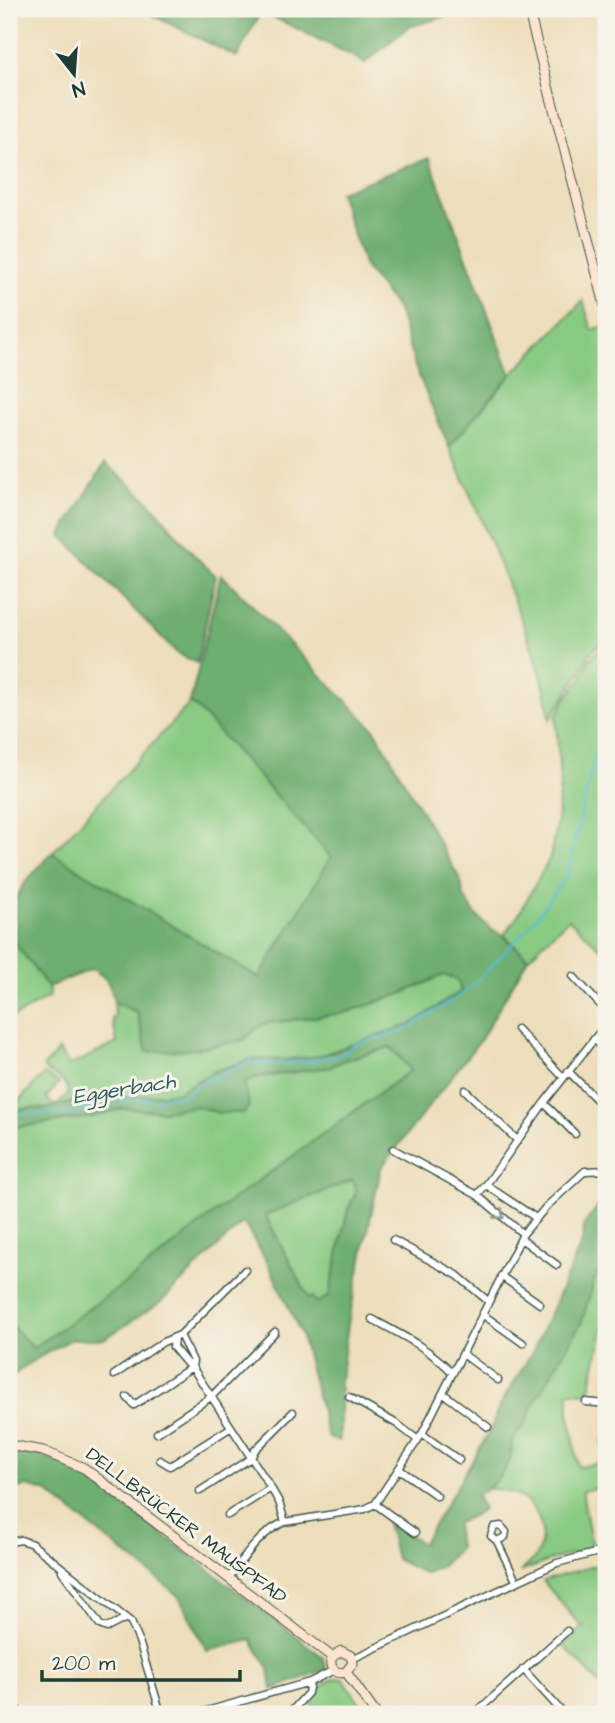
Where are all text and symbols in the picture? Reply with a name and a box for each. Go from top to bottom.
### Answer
north arrow [38,38,108,108]
text: N [69,74,88,103]
water label: Eggerbach [71,1066,179,1112]
one-way arrow [492,1207,505,1219]
street label: DELLBRÜCKER MAUSPFAD [80,1441,292,1611]
scale bar [42,1639,240,1683]
text: 200 m [52,1649,116,1678]

